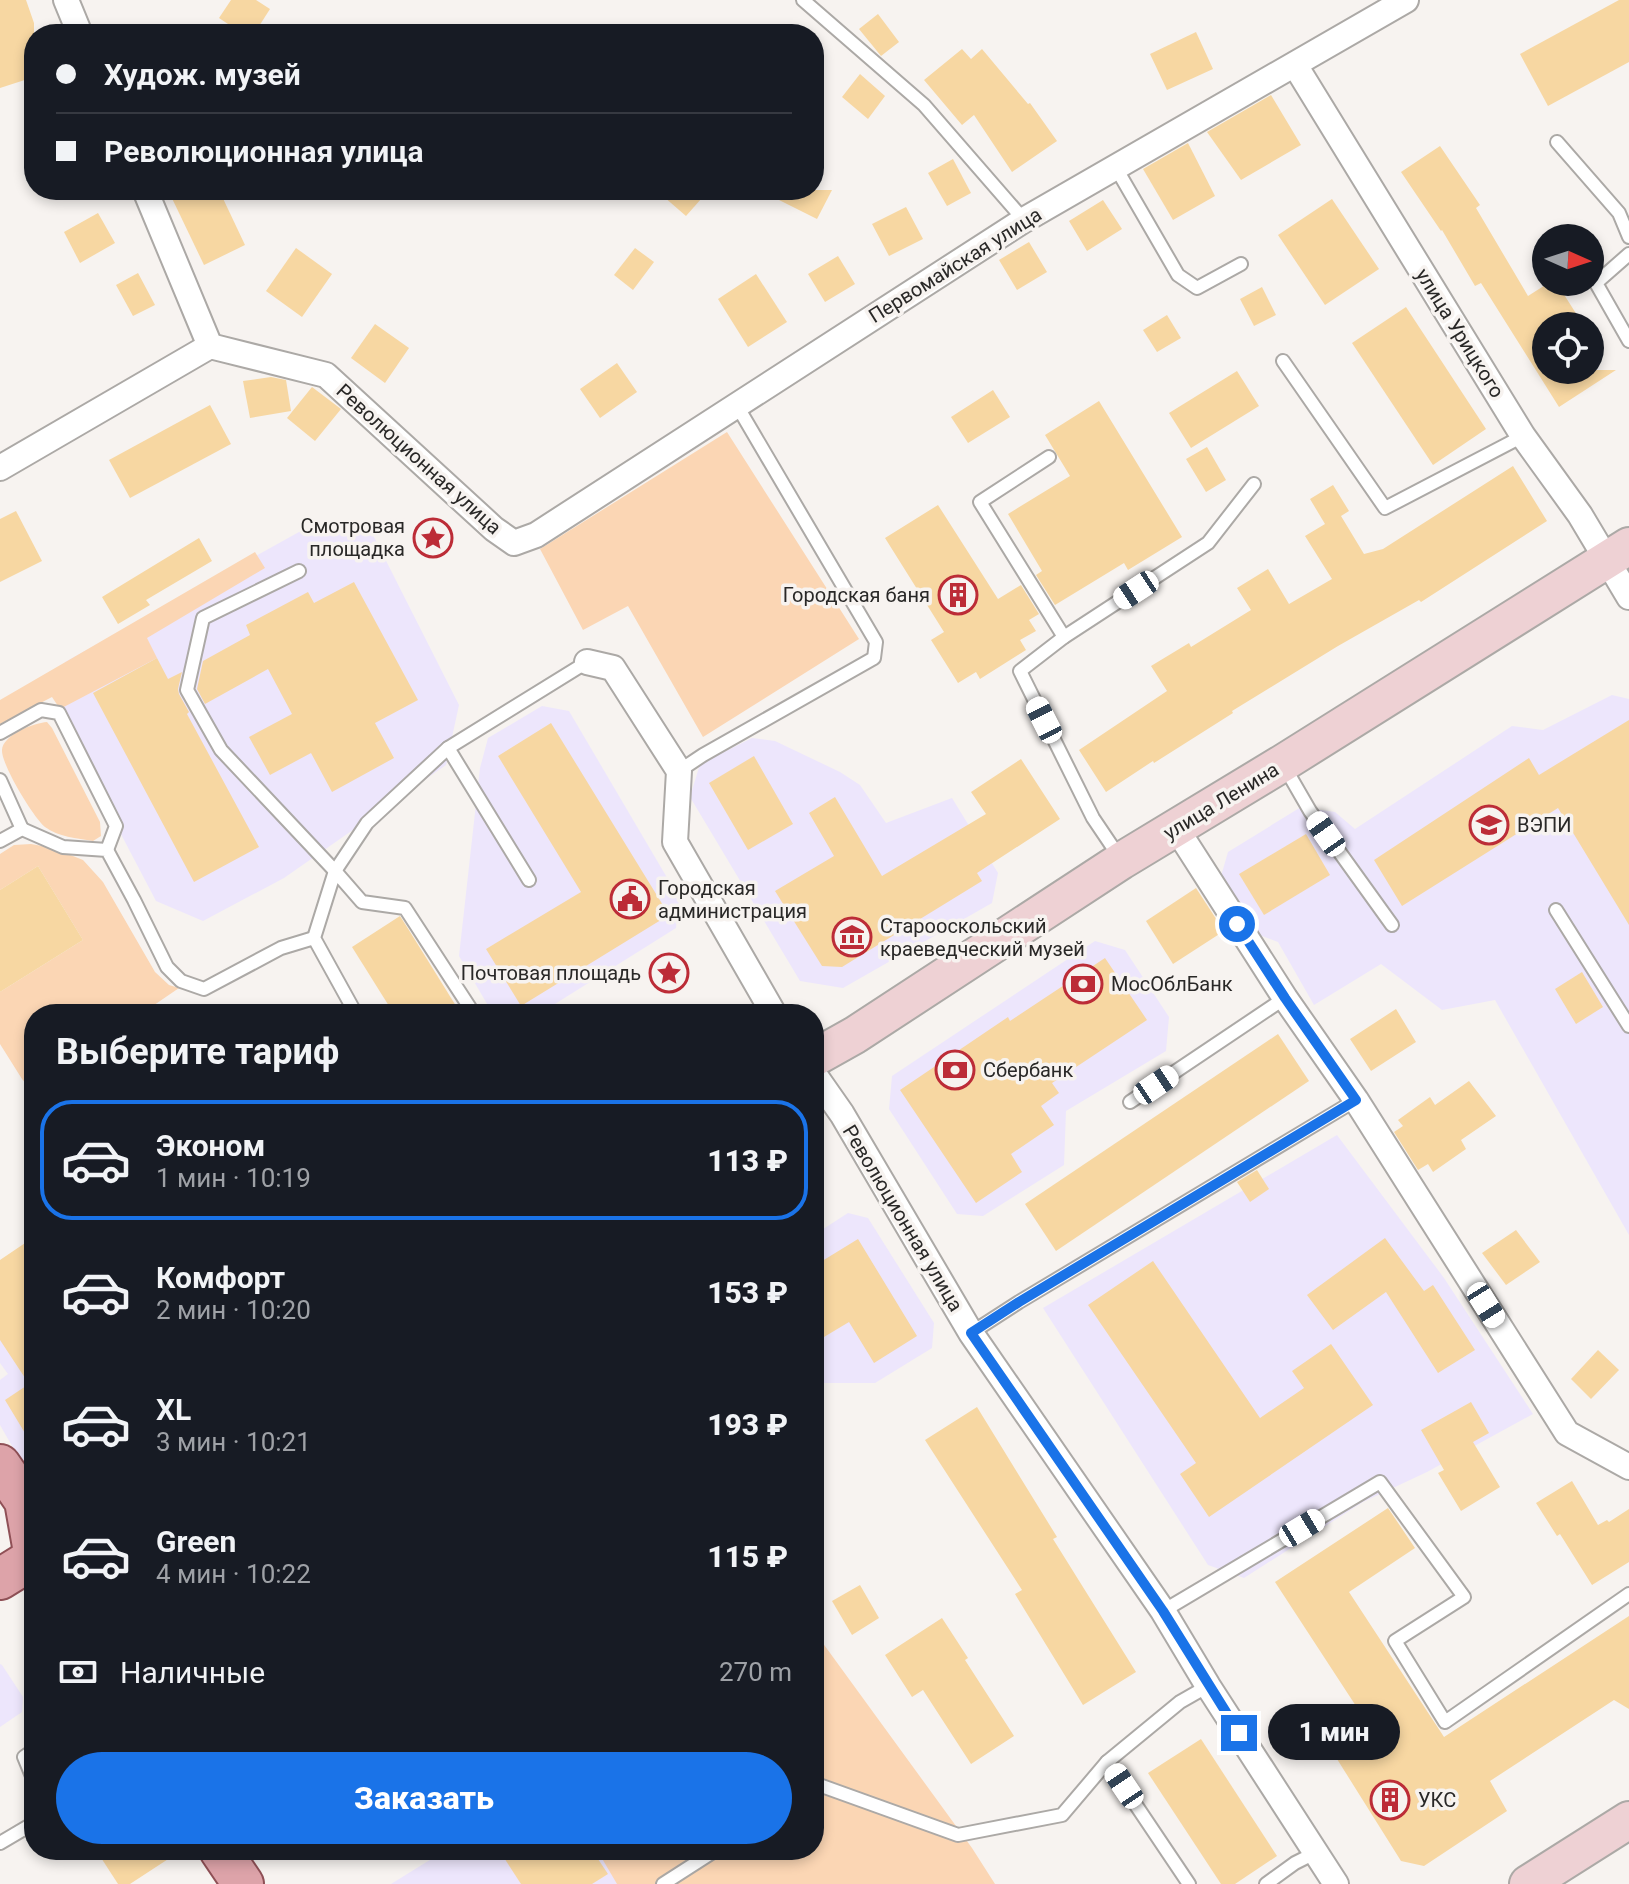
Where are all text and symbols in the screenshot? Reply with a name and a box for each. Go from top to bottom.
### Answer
text: Худож. музей [104,57,301,92]
text: Революционная улица [104,134,424,169]
street label: Первомайская улица [864,202,1046,328]
north arrow [1532,224,1604,296]
map controls [1532,224,1604,384]
street label: улица Урицкого [1411,264,1509,402]
button: locate [1532,312,1604,384]
street label: Революционная улица [332,379,506,539]
place label: Смотровая площадка [300,514,405,561]
place icon: Смотровая площадка [412,517,454,559]
car [1109,567,1163,613]
building icon: Городская баня [937,574,979,616]
place label: Городская баня [783,583,930,607]
car [1022,693,1066,747]
street label: улица Ленина [1159,757,1283,845]
school or university icon: ВЭПИ [1468,804,1510,846]
car [1302,807,1350,861]
place label: ВЭПИ [1517,813,1571,837]
place label: Городская администрация [658,876,807,923]
public building icon: Городская администрация [609,878,651,920]
route start [1219,906,1255,942]
place label: Старооскольский краеведческий музей [880,914,1085,961]
museum icon: Старооскольский краеведческий музей [831,916,873,958]
place icon: Почтовая площадь [648,952,690,994]
place label: Почтовая площадь [461,961,641,985]
bank icon: МосОблБанк [1062,963,1104,1005]
place label: МосОблБанк [1111,972,1233,996]
text: Выберите тариф [56,1031,339,1073]
bank icon: Сбербанк [934,1049,976,1091]
place label: Сбербанк [983,1058,1073,1082]
car [1129,1062,1183,1108]
street label: Революционная улица [838,1120,968,1316]
icon: car [60,1124,132,1196]
text: Эконом [156,1128,265,1163]
text: 113 ₽ [707,1143,788,1178]
text: 1 мин · 10:19 [156,1163,311,1193]
icon: car [60,1256,132,1328]
text: Комфорт [156,1260,285,1295]
text: 153 ₽ [707,1275,788,1310]
car [1463,1278,1509,1332]
text: 2 мин · 10:20 [156,1295,311,1325]
icon: car [60,1388,132,1460]
text: XL [156,1392,191,1427]
text: 193 ₽ [707,1407,788,1442]
text: 3 мин · 10:21 [156,1427,311,1457]
car [1275,1505,1329,1551]
icon: car [60,1520,132,1592]
text: Green [156,1524,236,1559]
text: 115 ₽ [707,1539,788,1574]
text: 4 мин · 10:22 [156,1559,311,1589]
icon: cash [56,1650,100,1694]
text: Наличные [120,1655,265,1690]
text: 270 m [719,1657,792,1687]
callout: 1 мин [1267,1705,1399,1761]
route end [1221,1715,1257,1751]
text: 1 мин [1299,1717,1369,1747]
button: Заказать [56,1752,792,1844]
car [1101,1759,1147,1813]
building icon: УКС [1369,1779,1411,1821]
place label: УКС [1418,1788,1456,1812]

